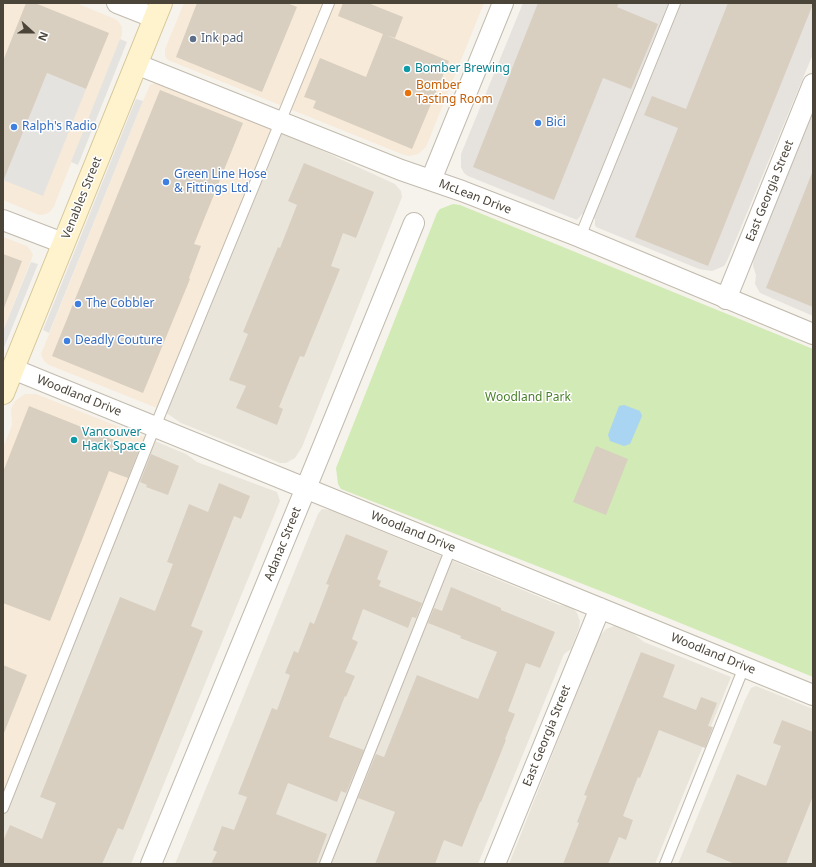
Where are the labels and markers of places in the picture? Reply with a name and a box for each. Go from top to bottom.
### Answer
place label: Ink pad [201,32,244,46]
marker: Ink pad [188,34,198,44]
place label: Bomber Brewing [415,62,510,76]
marker: Bomber Brewing [402,64,412,74]
place label: Bomber Tasting Room [416,79,493,107]
marker: Bomber Tasting Room [403,88,413,98]
place label: Bici [546,116,566,130]
marker: Bici [533,118,543,128]
place label: Ralph's Radio [22,120,97,134]
marker: Ralph's Radio [9,122,19,132]
place label: Green Line Hose & Fittings Ltd. [174,168,267,196]
marker: Green Line Hose & Fittings Ltd. [161,177,171,187]
place label: The Cobbler [86,297,154,311]
marker: The Cobbler [73,299,83,309]
place label: Deadly Couture [75,334,162,348]
marker: Deadly Couture [62,336,72,346]
place label: Vancouver Hack Space [82,426,146,454]
marker: Vancouver Hack Space [69,435,79,445]

